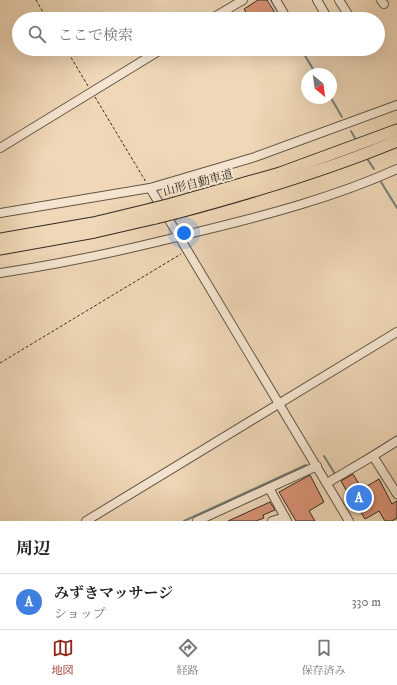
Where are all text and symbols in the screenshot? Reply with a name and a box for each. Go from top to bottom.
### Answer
search box [12,12,385,56]
icon: search [26,23,48,45]
text: ここで検索 [58,26,133,45]
north arrow [301,68,337,104]
street label: 山形自動車道 [161,166,235,200]
your location [174,223,194,243]
pin: A [346,483,372,513]
text: 周辺 [16,538,50,560]
text: みずきマッサージ [54,584,173,603]
text: A [25,594,33,610]
text: 330 m [352,594,381,610]
text: ショップ [54,606,106,622]
tab: 地図 [52,637,74,678]
tab: 経路 [177,637,199,678]
tab: 保存済み [302,637,346,678]

